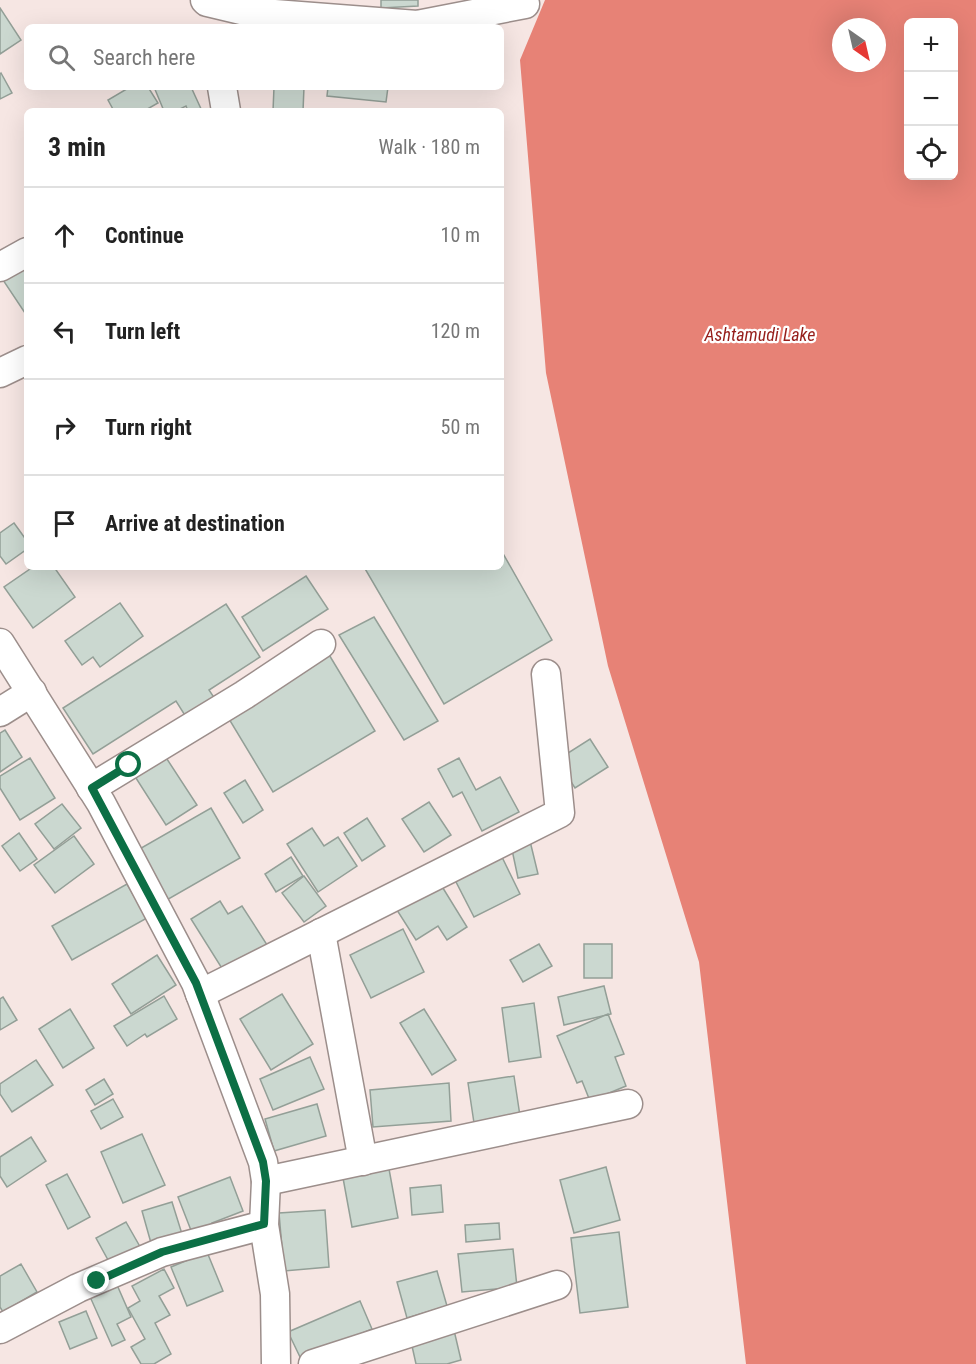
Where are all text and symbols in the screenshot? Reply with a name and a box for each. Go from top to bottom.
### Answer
north arrow [832,18,886,72]
map controls [904,18,958,180]
button: + [904,18,958,72]
search box [24,24,504,90]
icon: search [45,41,78,74]
text: Search here [93,45,195,70]
button: − [904,72,958,126]
button: locate [904,126,958,180]
text: 3 min [48,132,106,162]
text: Walk · 180 m [379,135,480,159]
icon: ahead [48,219,81,252]
text: Continue [105,223,184,248]
text: 10 m [441,223,480,247]
icon: left [48,315,81,348]
text: Turn left [105,319,180,344]
text: 120 m [431,319,480,343]
water label: Ashtamudi Lake [704,324,815,345]
icon: right [48,411,81,444]
text: Turn right [105,415,192,440]
text: 50 m [441,415,480,439]
icon: arrive [48,507,81,540]
text: Arrive at destination [105,511,285,536]
route start [115,751,141,777]
route end [83,1267,109,1293]

